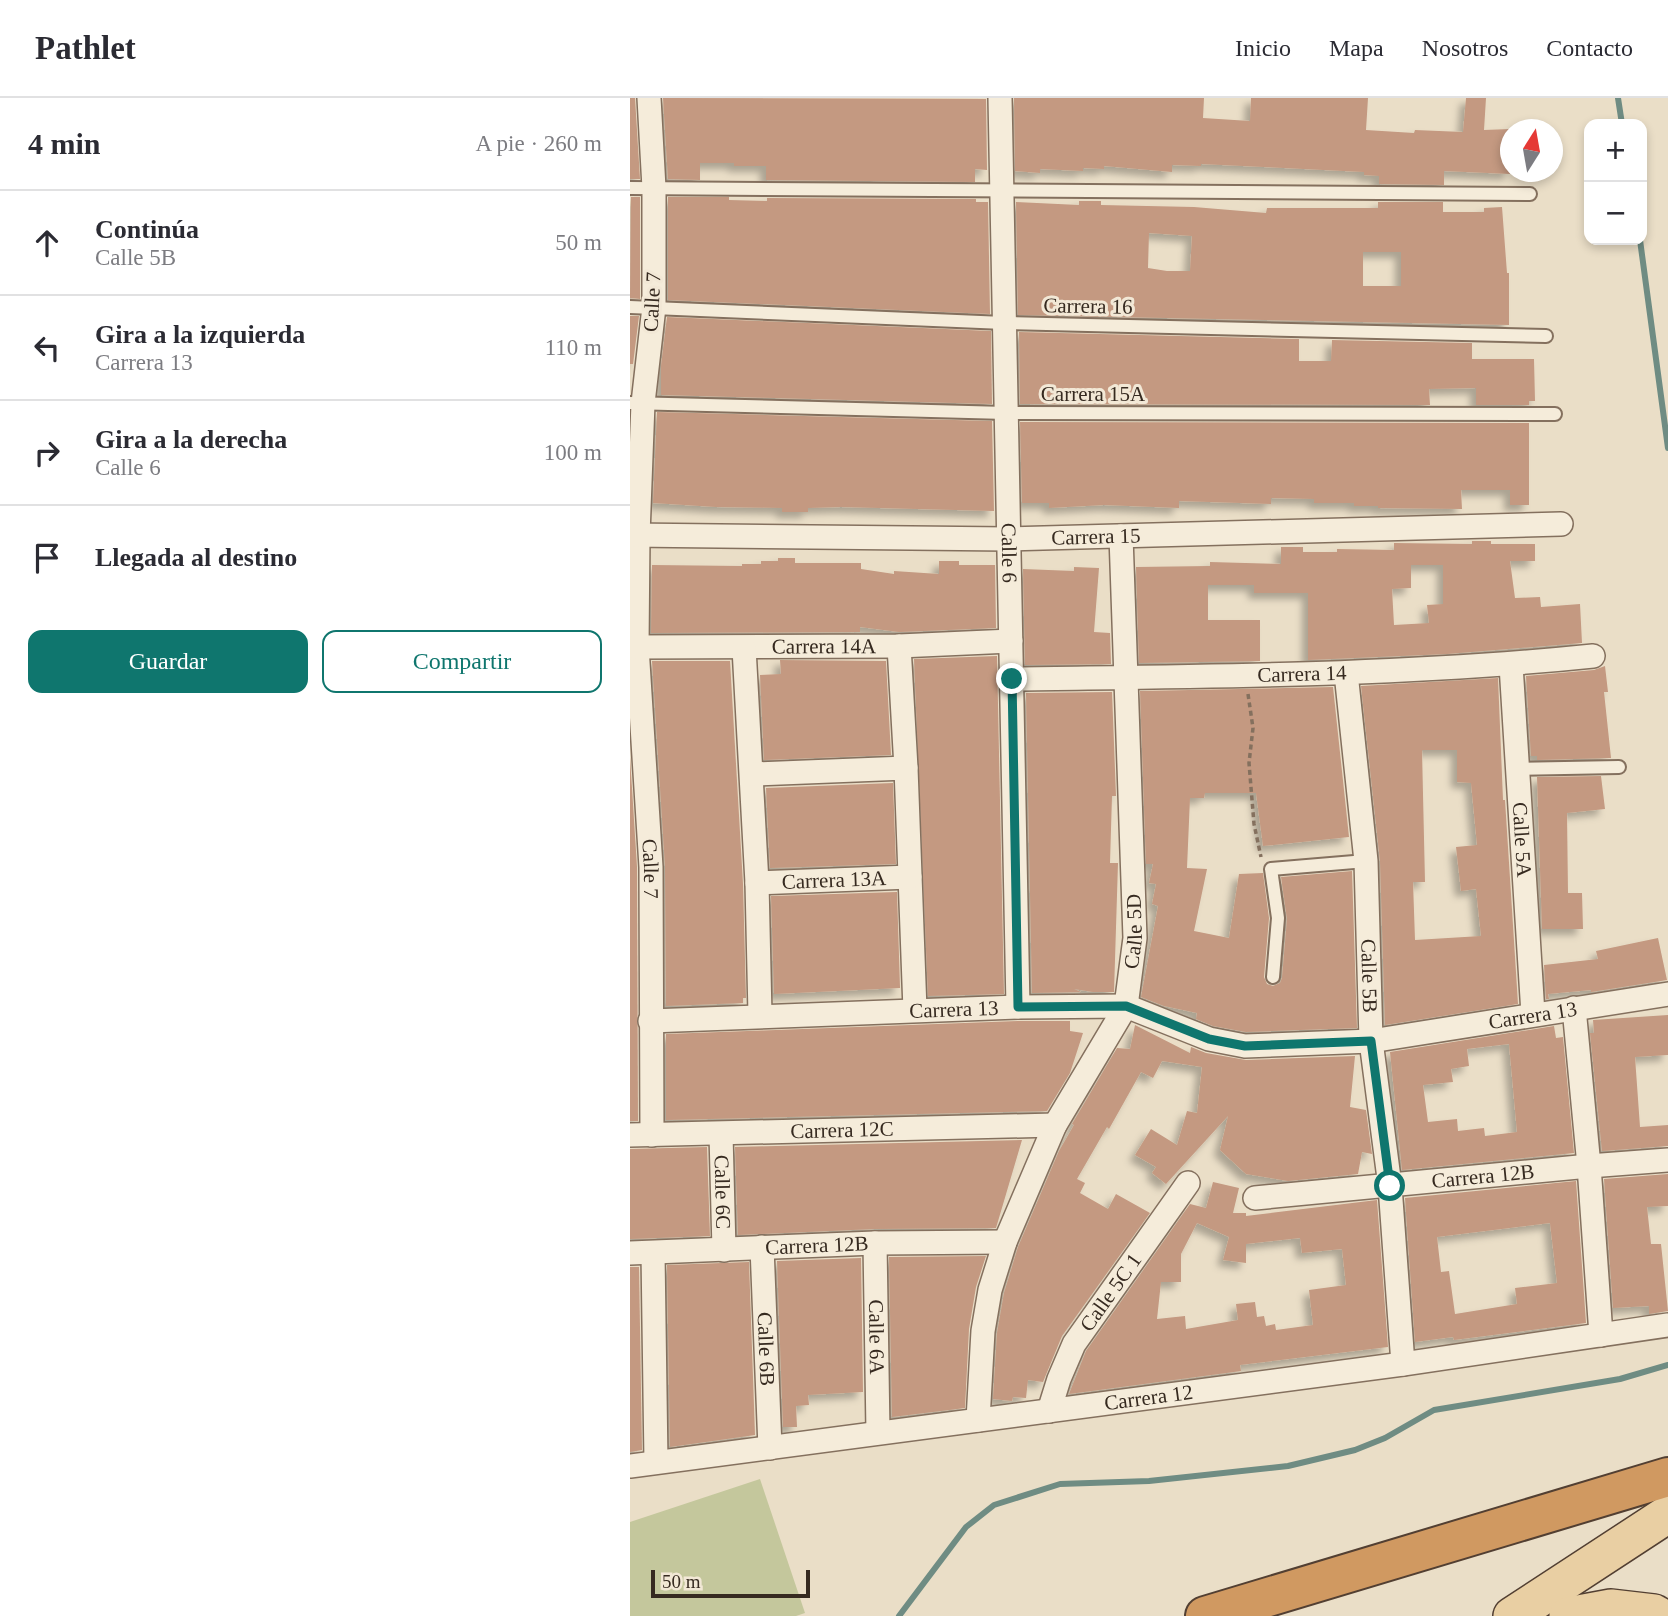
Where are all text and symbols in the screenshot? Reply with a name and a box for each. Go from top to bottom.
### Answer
text: Pathlet [35,30,136,66]
text: Inicio [1235,35,1291,61]
text: Mapa [1329,35,1384,61]
text: Nosotros [1422,35,1508,61]
text: Contacto [1546,35,1633,61]
north arrow [1500,119,1563,182]
map controls [1584,119,1647,245]
button: + [1584,119,1647,182]
text: 4 min [28,127,101,160]
text: A pie · 260 m [476,131,602,156]
button: − [1584,182,1647,245]
text: Continúa [95,215,199,244]
icon: ahead [28,224,66,262]
text: 50 m [555,230,602,255]
text: Calle 5B [95,245,176,270]
street label: Calle 7 [638,271,666,333]
street label: Carrera 16 [1043,293,1133,319]
text: Gira a la izquierda [95,320,305,349]
icon: left [28,329,66,367]
text: 110 m [545,335,602,360]
text: Carrera 13 [95,350,193,375]
street label: Carrera 15A [1041,382,1146,406]
text: Gira a la derecha [95,425,287,454]
icon: right [28,434,66,472]
text: 100 m [544,440,602,465]
text: Calle 6 [95,455,161,480]
street label: Calle 6 [996,523,1022,583]
street label: Carrera 15 [1051,523,1141,550]
icon: arrive [28,539,66,577]
text: Llegada al destino [95,543,297,572]
button: Guardar [28,630,308,693]
button: Compartir [322,630,602,693]
street label: Carrera 14A [772,634,877,658]
street label: Carrera 14 [1257,660,1347,687]
route end [996,663,1027,694]
street label: Calle 5A [1508,801,1536,879]
street label: Calle 7 [637,838,663,899]
street label: Carrera 13A [781,866,887,894]
street label: Calle 5D [1119,893,1147,970]
street label: Calle 5B [1356,939,1382,1013]
street label: Carrera 13 [909,996,999,1023]
street label: Carrera 13 [1487,997,1579,1034]
street label: Carrera 12C [790,1117,894,1143]
street label: Calle 6C [710,1155,735,1229]
street label: Carrera 12B [1430,1159,1535,1193]
route start [1374,1170,1405,1201]
street label: Carrera 12B [765,1231,869,1259]
street label: Calle 5C 1 [1075,1249,1146,1336]
street label: Calle 6A [864,1299,889,1376]
street label: Calle 6B [753,1311,780,1386]
street label: Carrera 12 [1103,1380,1194,1415]
scale bar [651,1567,810,1599]
text: 50 m [662,1571,701,1592]

